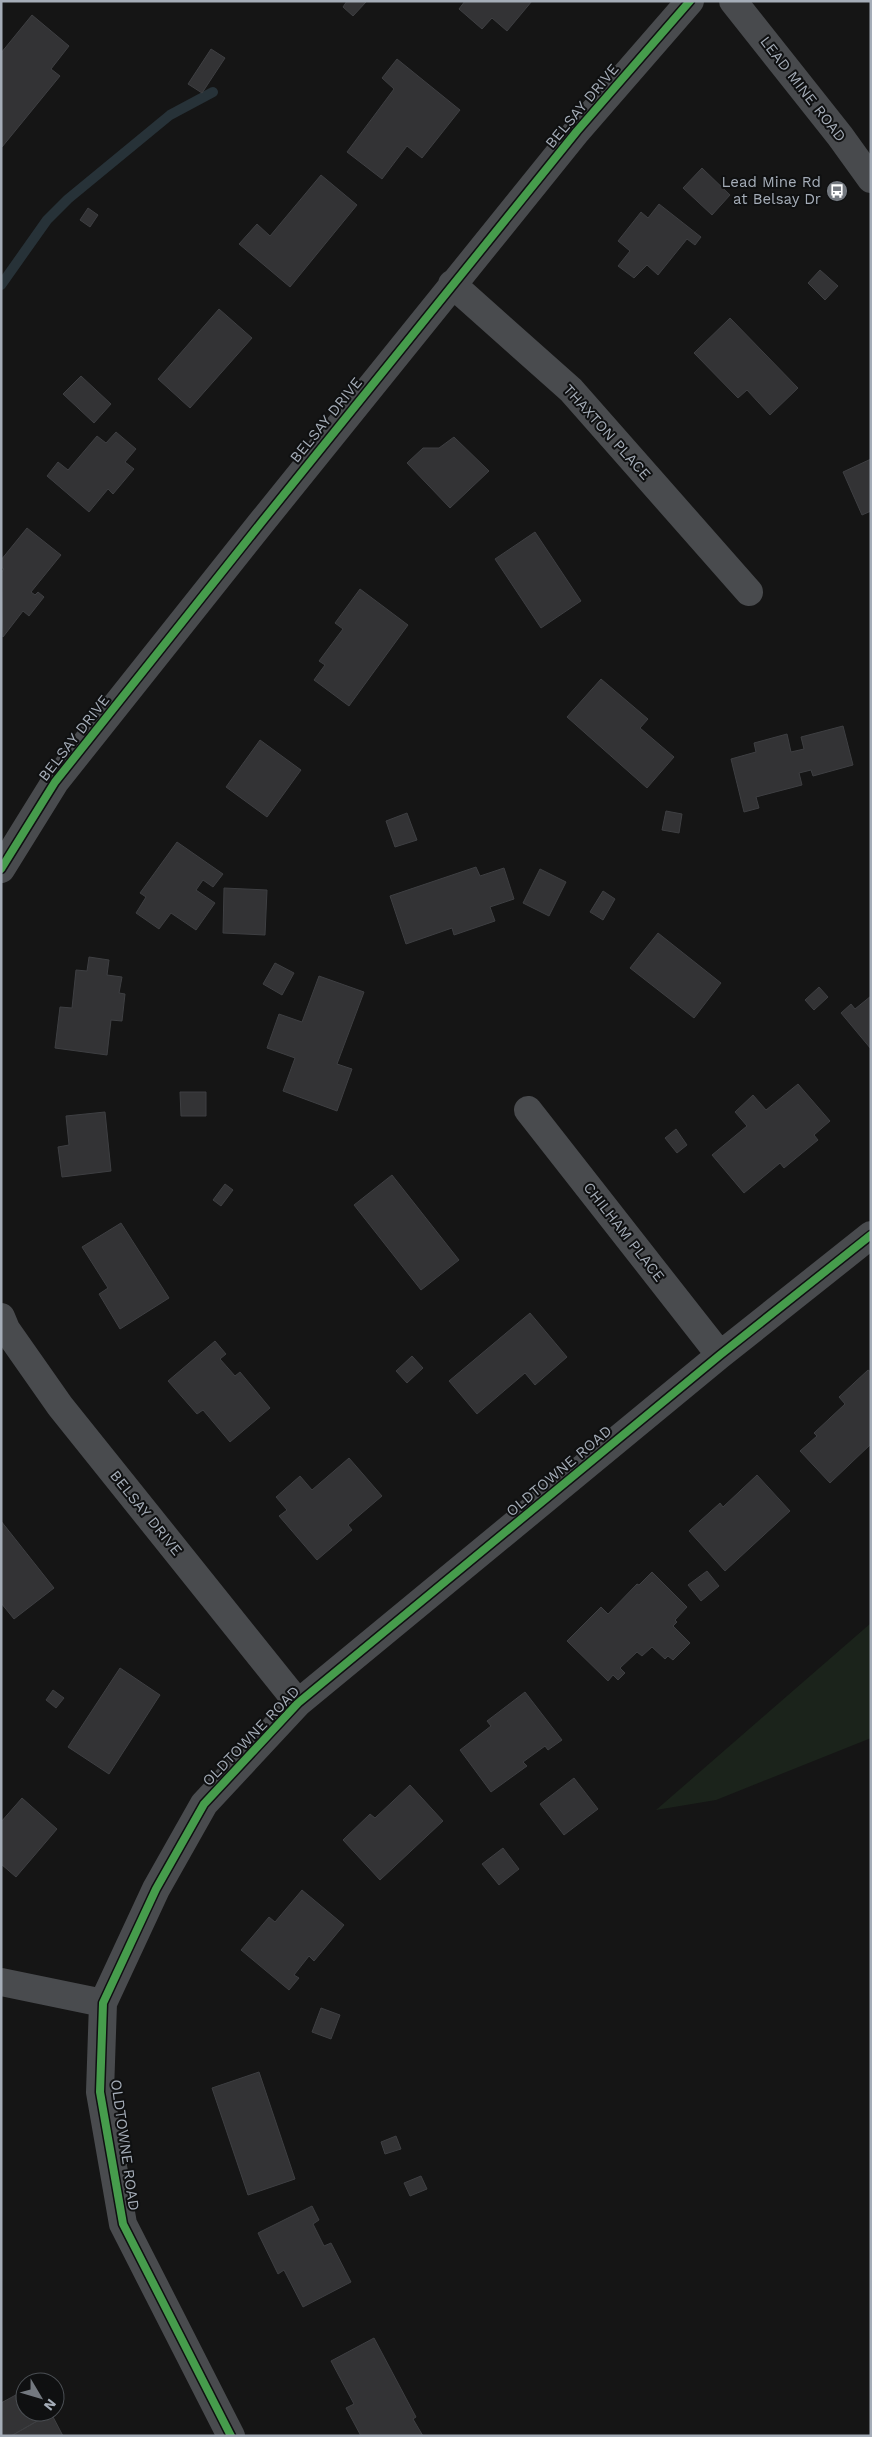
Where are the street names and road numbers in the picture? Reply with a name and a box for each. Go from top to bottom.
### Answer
street label: LEAD MINE ROAD [756,33,850,145]
street label: BELSAY DRIVE [542,60,622,152]
street label: BELSAY DRIVE [286,374,366,466]
street label: THAXTON PLACE [559,381,655,483]
street label: BELSAY DRIVE [35,691,113,785]
street label: CHILHAM PLACE [580,1179,668,1285]
street label: OLDTOWNE ROAD [503,1422,615,1520]
street label: BELSAY DRIVE [106,1467,186,1559]
street label: OLDTOWNE ROAD [199,1682,303,1790]
street label: OLDTOWNE ROAD [107,2078,143,2212]

